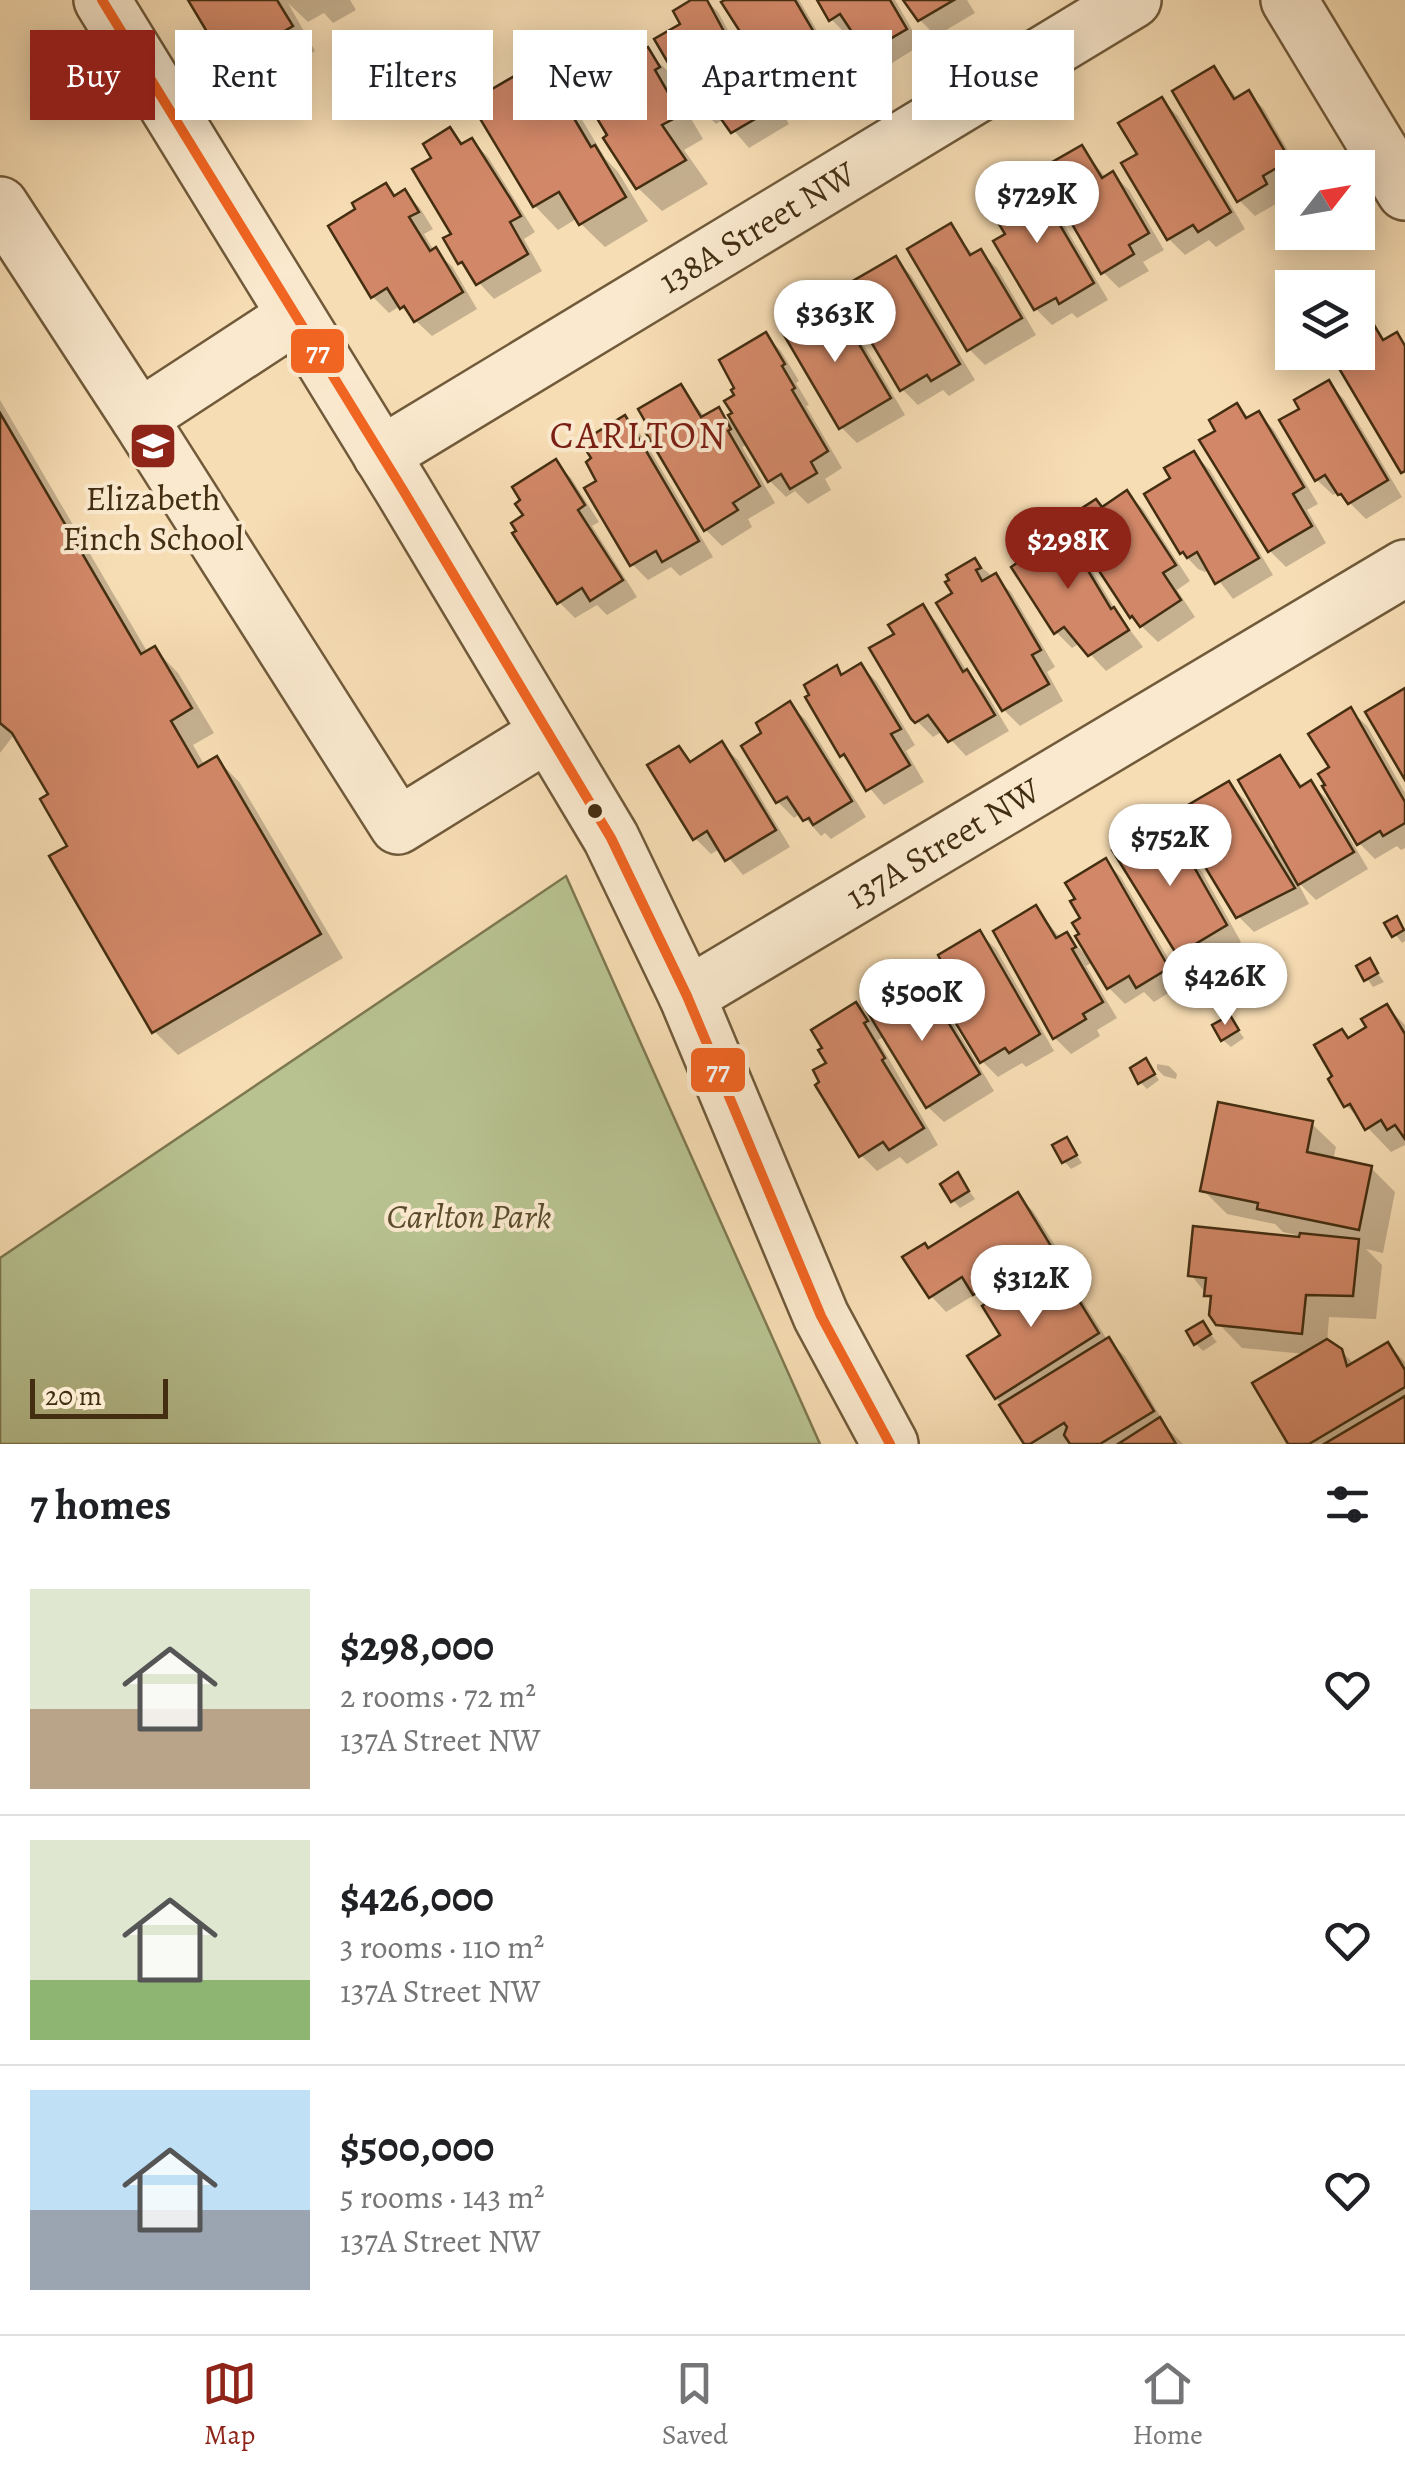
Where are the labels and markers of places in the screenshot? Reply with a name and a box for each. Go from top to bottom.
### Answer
pin: $729K [967,161,1107,246]
pin: $363K [765,280,905,365]
school or university icon: Elizabeth Finch School [127,420,179,472]
place label: Elizabeth Finch School [62,474,244,562]
pin: $298K [998,507,1138,592]
unlabelled marker [585,801,605,821]
pin: $752K [1100,804,1240,889]
pin: $426K [1155,943,1295,1028]
pin: $500K [852,959,992,1044]
pin: $312K [961,1245,1101,1330]

